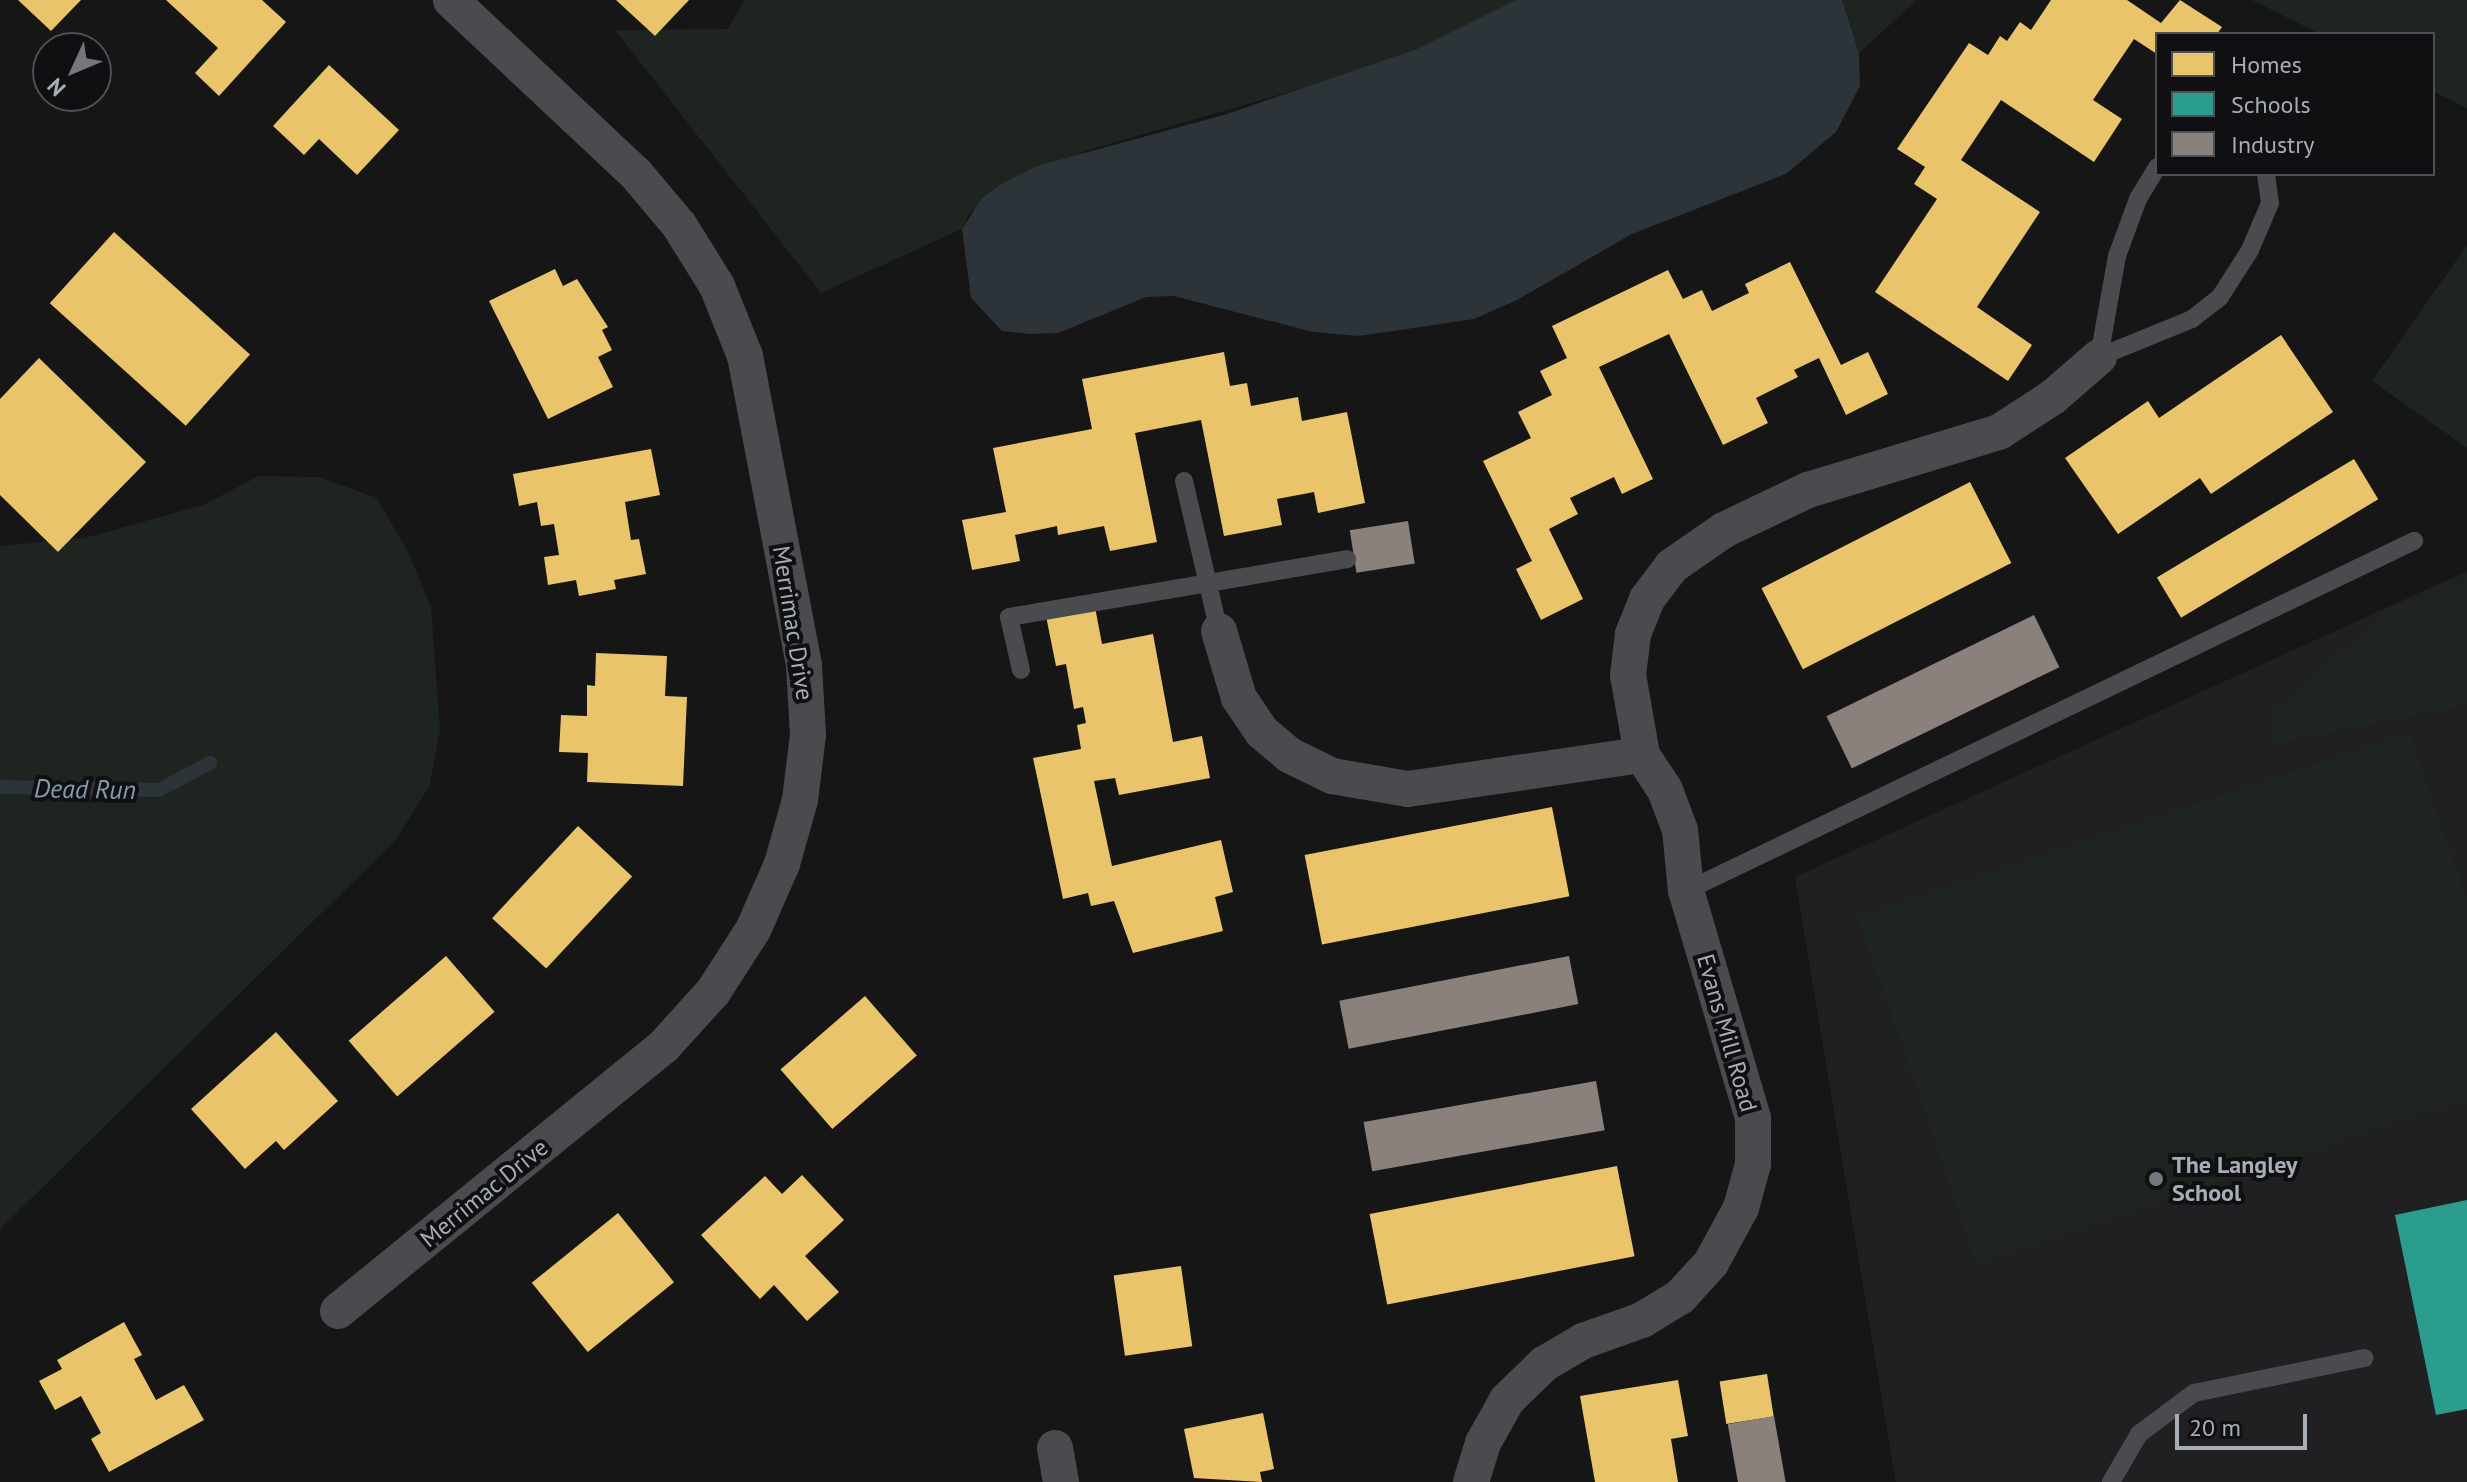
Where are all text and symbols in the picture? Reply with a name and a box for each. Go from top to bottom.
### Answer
north arrow [32,32,112,112]
legend [2155,32,2435,176]
text: Homes [2231,49,2302,80]
text: N [41,72,71,102]
text: Schools [2231,89,2311,120]
text: Industry [2231,129,2315,160]
street label: Merrimac Drive [767,544,819,702]
water label: Dead Run [34,773,136,805]
street label: Evans Mill Road [1691,951,1763,1115]
street label: Merrimac Drive [414,1133,554,1253]
place label: The Langley School [2172,1151,2298,1207]
marker: The Langley School [2147,1170,2165,1188]
scale bar [2179,1398,2311,1448]
text: 20 m [2189,1412,2241,1443]

